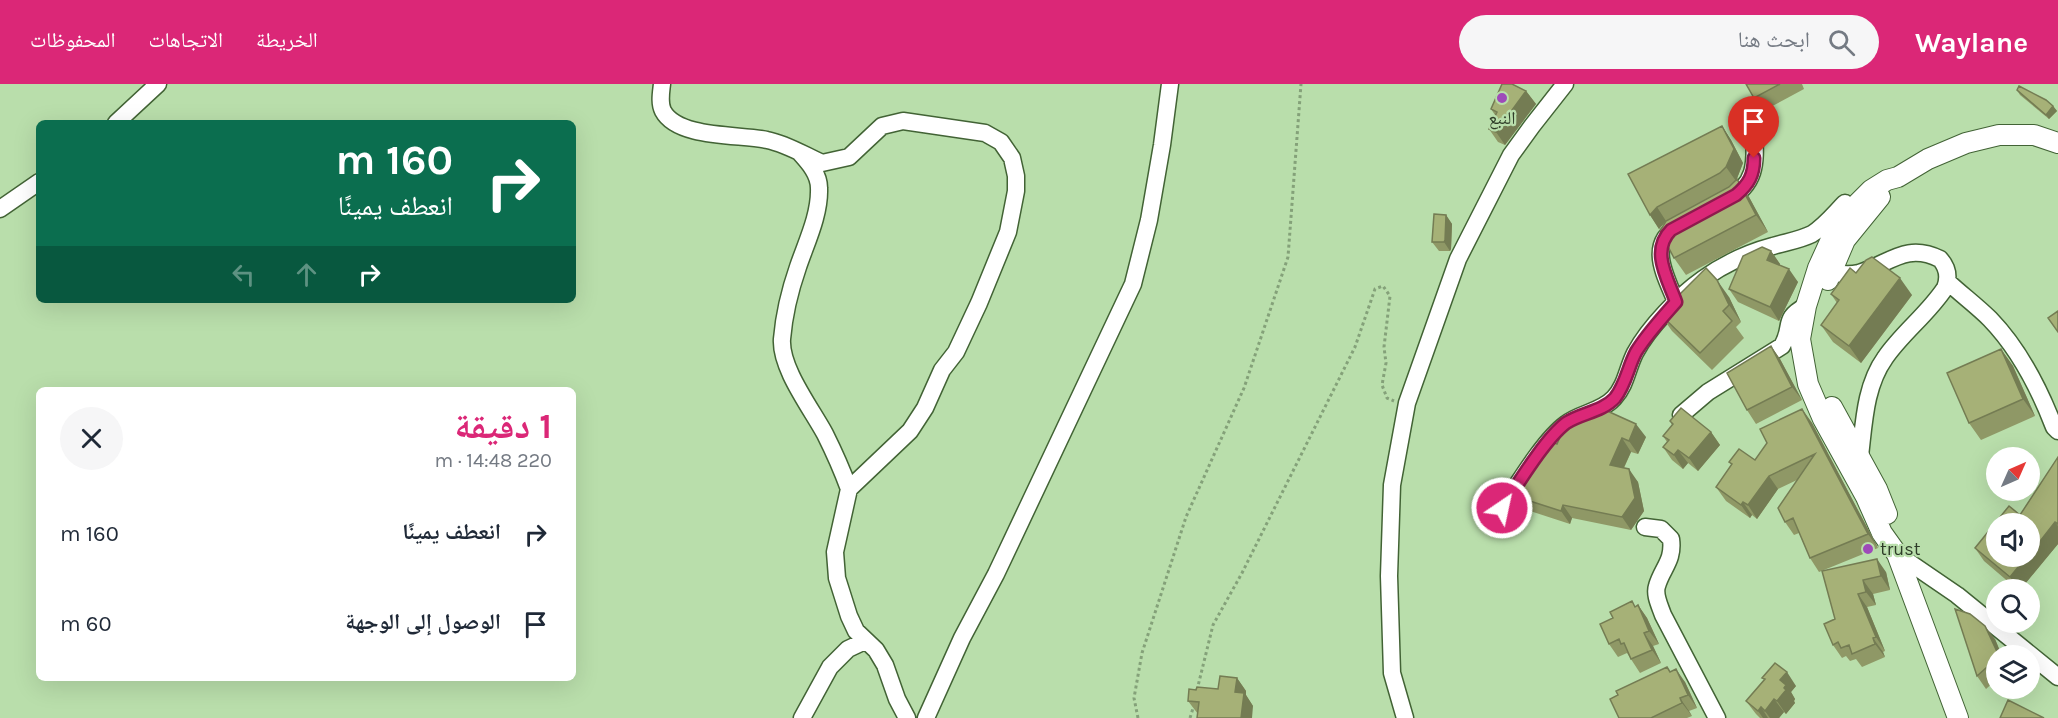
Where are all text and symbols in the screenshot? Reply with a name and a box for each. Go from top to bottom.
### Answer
search box [1459,15,1879,69]
icon: search [1825,26,1858,59]
text: Waylane [1915,26,2028,59]
text: ابحث هنا [1738,27,1810,53]
text: المحفوظات [30,28,115,52]
text: الاتجاهات [148,28,223,52]
text: الخريطة [256,28,318,52]
marker: النبع [1495,91,1509,105]
pin [1728,96,1779,158]
icon: arrive [1737,105,1770,138]
place label: النبع [1488,107,1516,130]
text: 160 m [335,135,453,185]
icon: right [474,144,552,222]
text: انعطف يمينًا [338,190,453,222]
icon: left [227,258,260,291]
icon: ahead [290,258,323,291]
icon: right [353,258,386,291]
text: 1 دقيقة [454,405,552,447]
button: close [60,407,123,470]
north arrow [1986,447,2040,501]
map controls [1986,447,2040,699]
text: 220 m · 14:48 [435,449,552,472]
position arrow [1470,476,1534,540]
button: sound [1986,513,2040,567]
icon: right [519,518,552,551]
text: انعطف يمينًا [402,519,501,545]
text: 160 m [60,521,119,547]
place label: trust [1880,538,1921,560]
marker: trust [1861,542,1875,556]
button: search [1986,579,2040,633]
icon: arrive [519,608,552,641]
text: الوصول إلى الوجهة [345,609,501,635]
text: 60 m [60,611,111,637]
button: layers [1986,645,2040,699]

